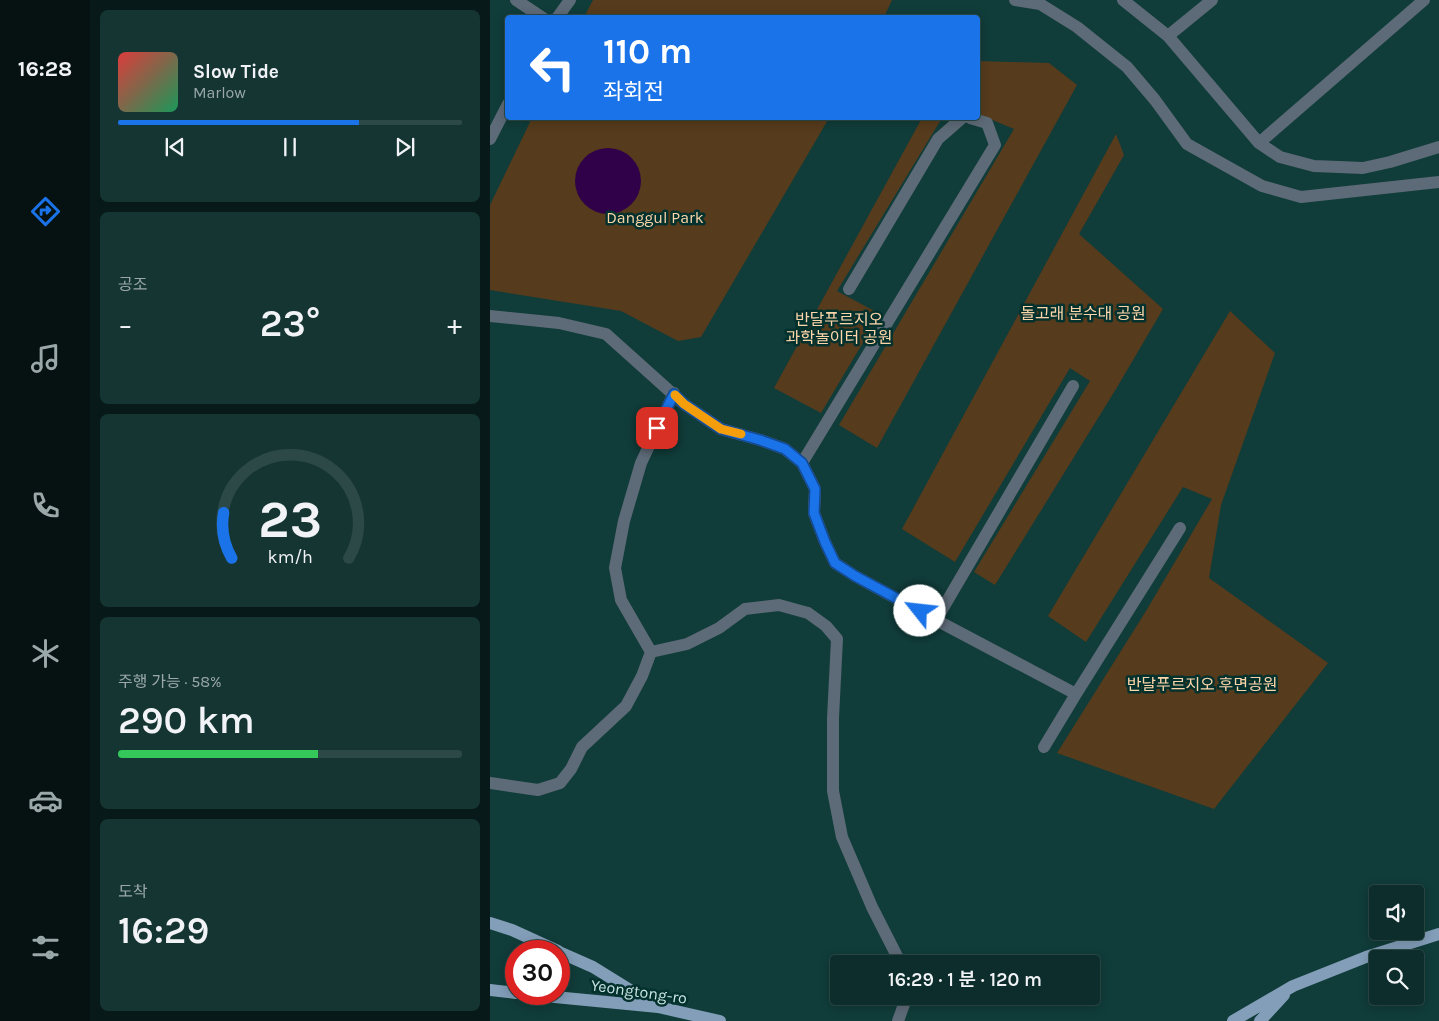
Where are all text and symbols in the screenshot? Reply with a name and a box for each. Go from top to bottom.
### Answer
text: 110 m [603,31,692,72]
icon: left [520,35,585,100]
text: 16:28 [18,56,72,82]
text: Slow Tide [193,61,279,83]
text: 좌회전 [603,79,664,105]
text: Marlow [193,83,246,102]
icon: previous [161,133,189,161]
icon: pause [276,133,304,161]
icon: next [391,133,419,161]
icon: directions [28,194,63,229]
park label: Danggul Park [606,208,704,227]
text: 공조 [118,275,147,294]
text: 23° [260,301,320,346]
park label: 돌고래 분수대 공원 [1020,304,1146,323]
text: − [118,308,133,341]
text: + [447,308,462,341]
park label: 반달푸르지오 과학놀이터 공원 [786,310,892,347]
icon: music [28,341,63,376]
pin [636,407,678,449]
icon: arrive [643,414,671,442]
icon: phone [28,488,63,523]
text: 23 [258,489,322,550]
text: km/h [267,547,313,568]
position arrow [893,584,945,636]
icon: climate [28,636,63,671]
text: 주행 가능 · 58% [118,672,222,691]
park label: 반달푸르지오 후면공원 [1126,675,1278,694]
text: 290 km [118,698,255,743]
icon: car [28,783,63,818]
text: 도착 [118,882,147,901]
map controls [1369,885,1424,1005]
button: sound [1369,885,1424,940]
text: 16:29 [118,908,209,953]
icon: filters [28,930,63,965]
speed limit sign: 30 [505,940,570,1005]
button: search [1369,950,1424,1005]
text: 16:29 · 1 분 · 120 m [888,969,1042,991]
street label: Yeongtong-ro [590,975,688,1008]

